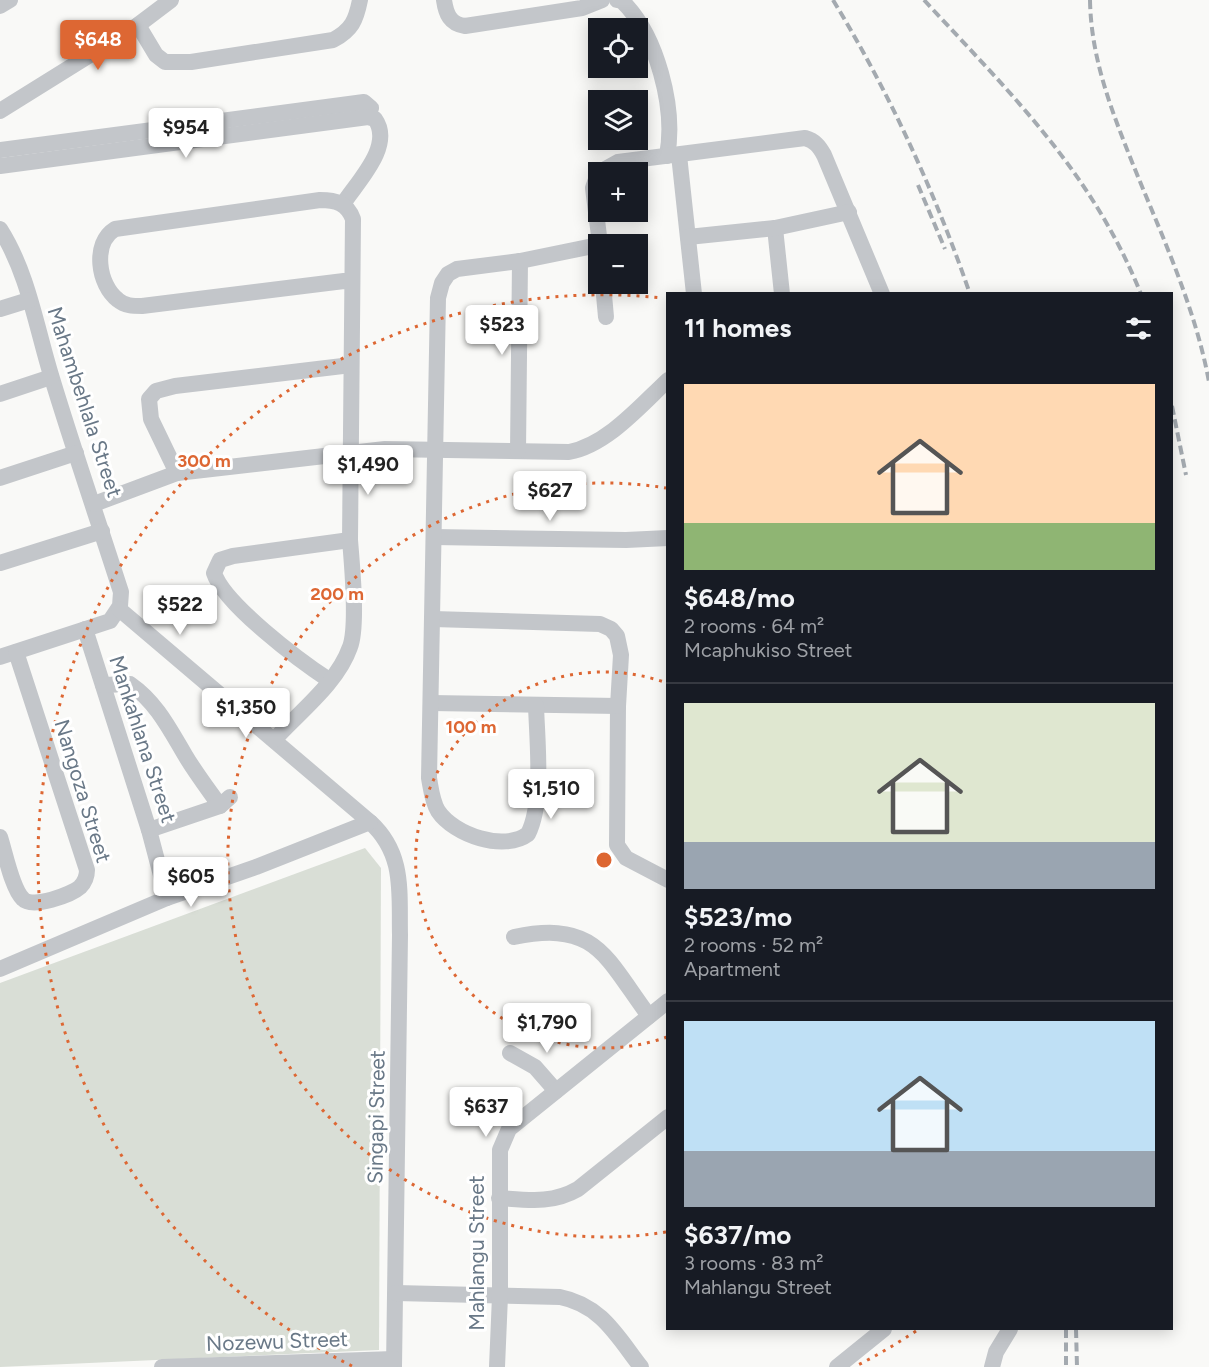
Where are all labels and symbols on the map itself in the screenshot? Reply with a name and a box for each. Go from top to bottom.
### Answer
pin: $648 [62,20,134,71]
pin: $954 [150,108,222,159]
street label: Mahambehlala Street [42,304,128,501]
pin: $523 [466,305,538,356]
pin: $1,490 [319,445,417,496]
text: 300 m [177,450,231,472]
pin: $627 [514,471,586,522]
text: 200 m [310,583,364,605]
pin: $522 [144,585,216,636]
street label: Mankahlana Street [104,652,182,826]
pin: $1,350 [197,688,295,739]
street label: Nangoza Street [49,716,117,866]
text: 100 m [446,716,496,738]
pin: $1,510 [502,769,600,820]
centre of rings [594,850,614,870]
pin: $605 [155,857,227,908]
pin: $1,790 [498,1003,596,1054]
street label: Singapi Street [362,1050,390,1184]
pin: $637 [450,1087,522,1138]
street label: Mahlangu Street [464,1175,489,1331]
street label: Nozewu Street [206,1326,348,1356]

